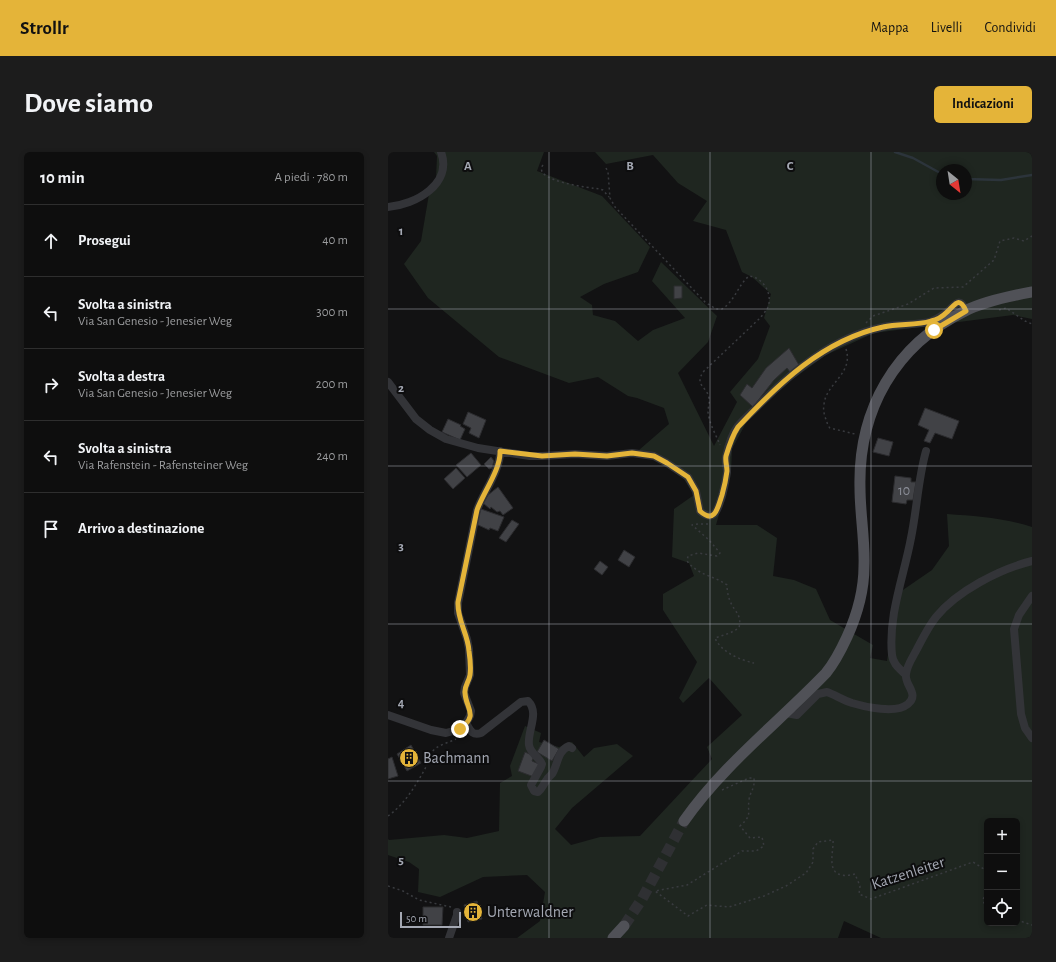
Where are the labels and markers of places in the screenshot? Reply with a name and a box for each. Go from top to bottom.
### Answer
building icon: Bachmann [398,747,420,769]
place label: Bachmann [423,750,490,766]
building icon: Unterwaldner [462,901,484,923]
place label: Unterwaldner [487,904,574,920]

